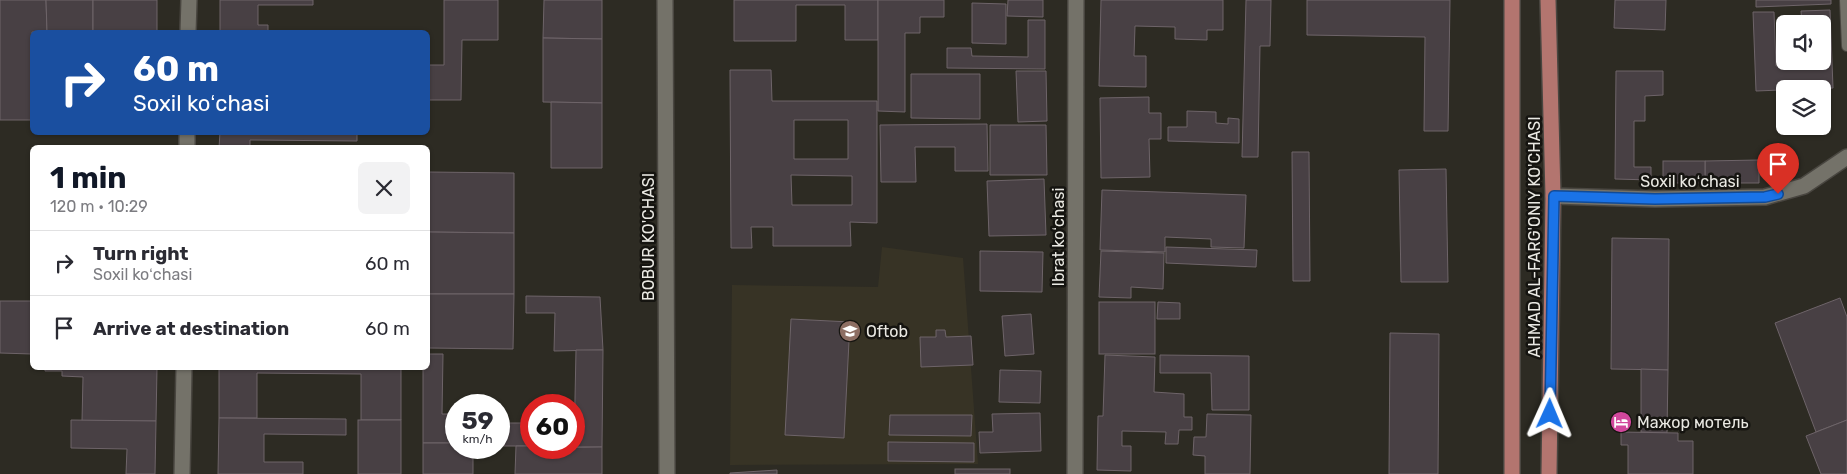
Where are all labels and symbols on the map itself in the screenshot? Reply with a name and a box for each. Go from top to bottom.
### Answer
street label: AHMAD AL-FARG'ONIY KO'CHASI [1525,116,1544,358]
pin [1757,143,1799,194]
street label: Soxil koʻchasi [1640,172,1740,191]
street label: BOBUR KO'CHASI [639,173,658,301]
street label: Ibrat koʻchasi [1049,188,1068,286]
school or university icon: Oftob [838,319,862,343]
place label: Oftob [866,322,908,341]
position arrow [1523,387,1575,439]
speed limit sign: 60 [520,394,585,459]
hotel icon: Мажор мотель [1609,410,1633,434]
place label: Мажор мотель [1637,413,1748,432]

